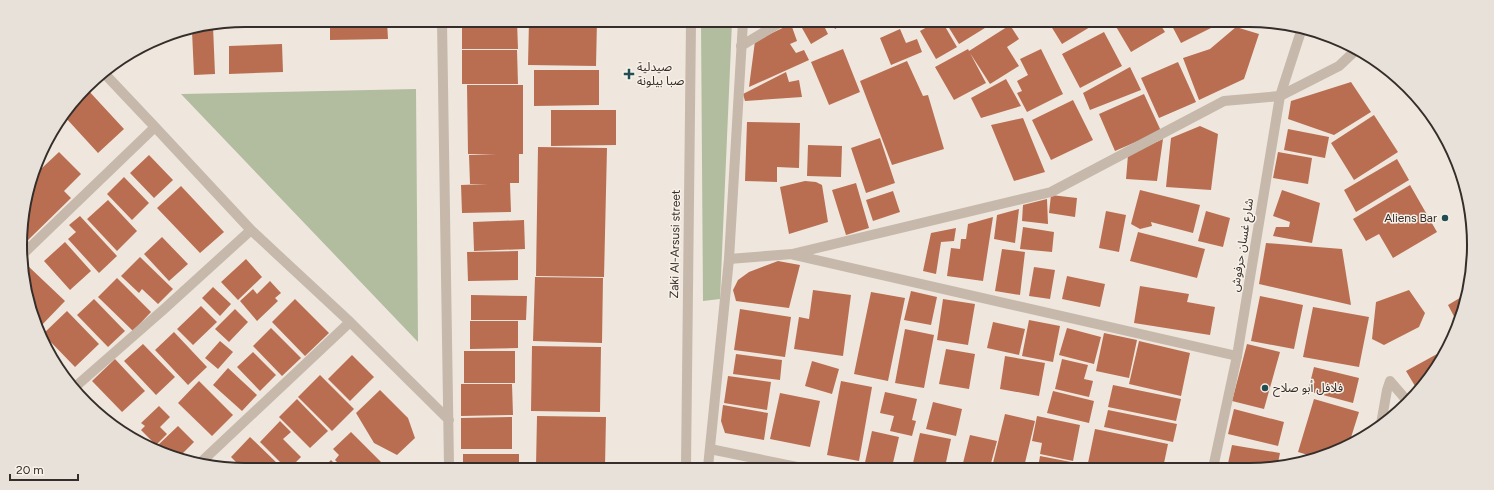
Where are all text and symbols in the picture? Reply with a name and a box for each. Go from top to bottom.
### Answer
place label: صيدلية صبا بيلونة [637,60,685,88]
marker: صيدلية صبا بيلونة [624,69,634,79]
street label: Zaki Al-Arsusi street [667,189,683,299]
street label: شارع غسان حرفوش [1228,197,1258,293]
place label: Aliens Bar [1384,211,1437,225]
marker: Aliens Bar [1440,213,1450,223]
place label: فلافل أبو صلاح [1273,380,1343,397]
marker: فلافل أبو صلاح [1260,383,1270,393]
scale bar [10,456,78,482]
text: 20 m [16,463,44,477]

